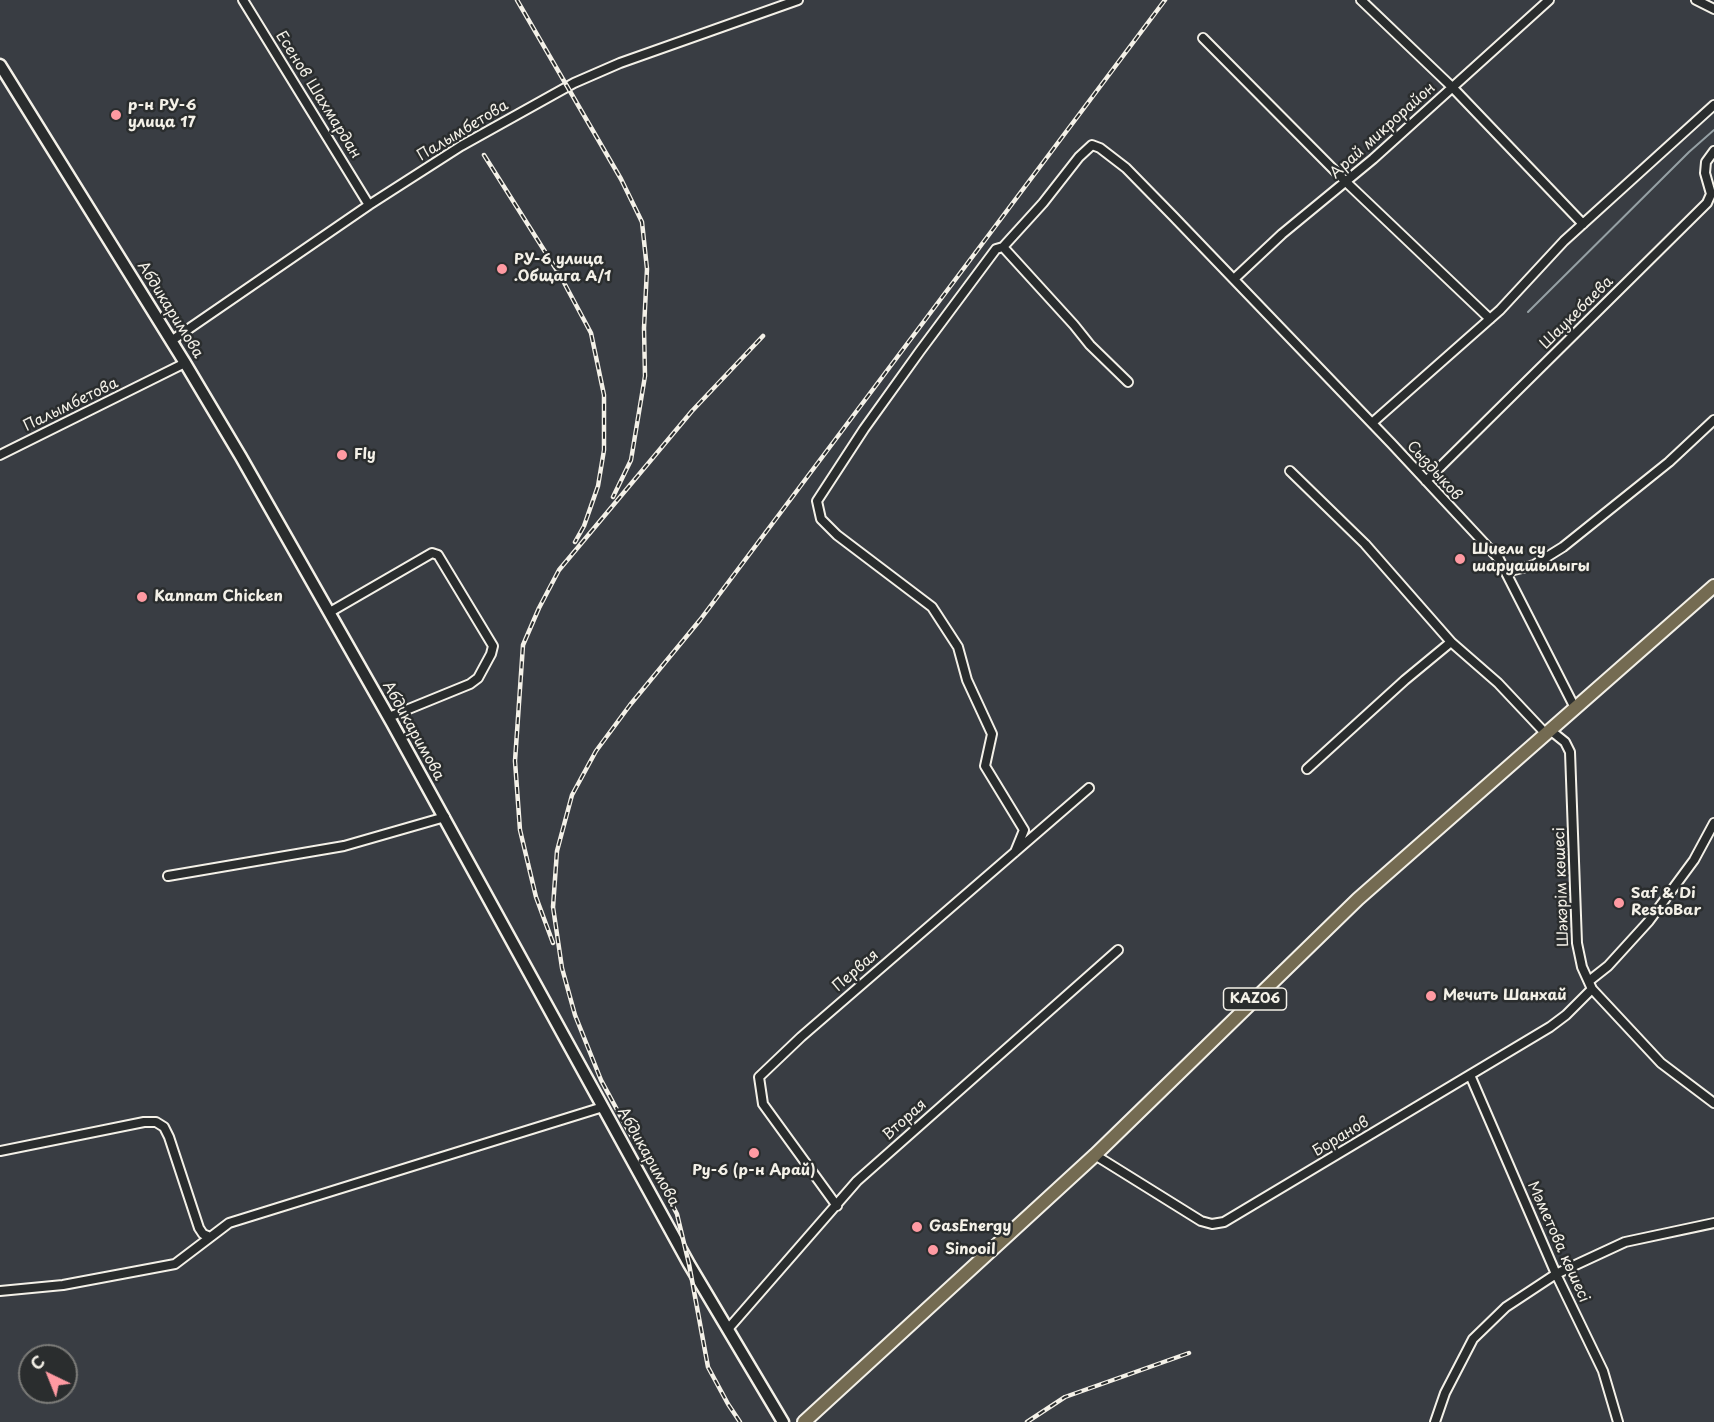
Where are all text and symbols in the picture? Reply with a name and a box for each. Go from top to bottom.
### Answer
street label: Есенов Шахмардан [271,28,365,162]
street label: Арай микрорайон [1327,79,1439,183]
place label: р-н РУ-6 улица 17 [128,97,196,132]
street label: Палымбетова [414,97,512,165]
marker: р-н РУ-6 улица 17 [109,108,123,122]
place label: РУ-6 улица .Общага А/1 [514,251,611,286]
street label: Абдикаримова [133,258,207,362]
marker: РУ-6 улица .Общага А/1 [495,262,509,276]
street label: Шаукебаева [1537,273,1617,353]
street label: Палымбетова [21,374,121,436]
street label: Сыздыков [1403,438,1465,504]
place label: Fly [354,446,376,464]
marker: Fly [335,448,349,462]
place label: Шиели су шаруашылыгы [1472,541,1590,576]
marker: Шиели су шаруашылыгы [1453,552,1467,566]
place label: Kannam Chicken [154,588,283,606]
marker: Kannam Chicken [135,590,149,604]
street label: Абдикаримова [378,678,448,784]
street label: Шәкәрім көшесі [1551,827,1573,947]
place label: Saf & Di RestoBar [1631,885,1701,920]
marker: Saf & Di RestoBar [1612,896,1626,910]
street label: Первая [829,946,883,996]
place label: Мечить Шанхай [1443,987,1567,1005]
road number: KАZ06 [1224,988,1286,1010]
marker: Мечить Шанхай [1424,989,1438,1003]
street label: Вторая [879,1096,931,1144]
street label: Абдикаримова [613,1104,683,1210]
street label: Боранов [1310,1113,1372,1161]
marker: Ру-6 (р-н Арай) [747,1146,761,1160]
place label: Ру-6 (р-н Арай) [692,1162,816,1180]
street label: Мәметова көшесі [1523,1179,1593,1305]
place label: GasEnergy [929,1218,1011,1236]
marker: GasEnergy [910,1220,924,1234]
place label: Sinooil [945,1241,995,1259]
marker: Sinooil [926,1243,940,1257]
north arrow [18,1344,78,1404]
text: С [24,1349,50,1375]

